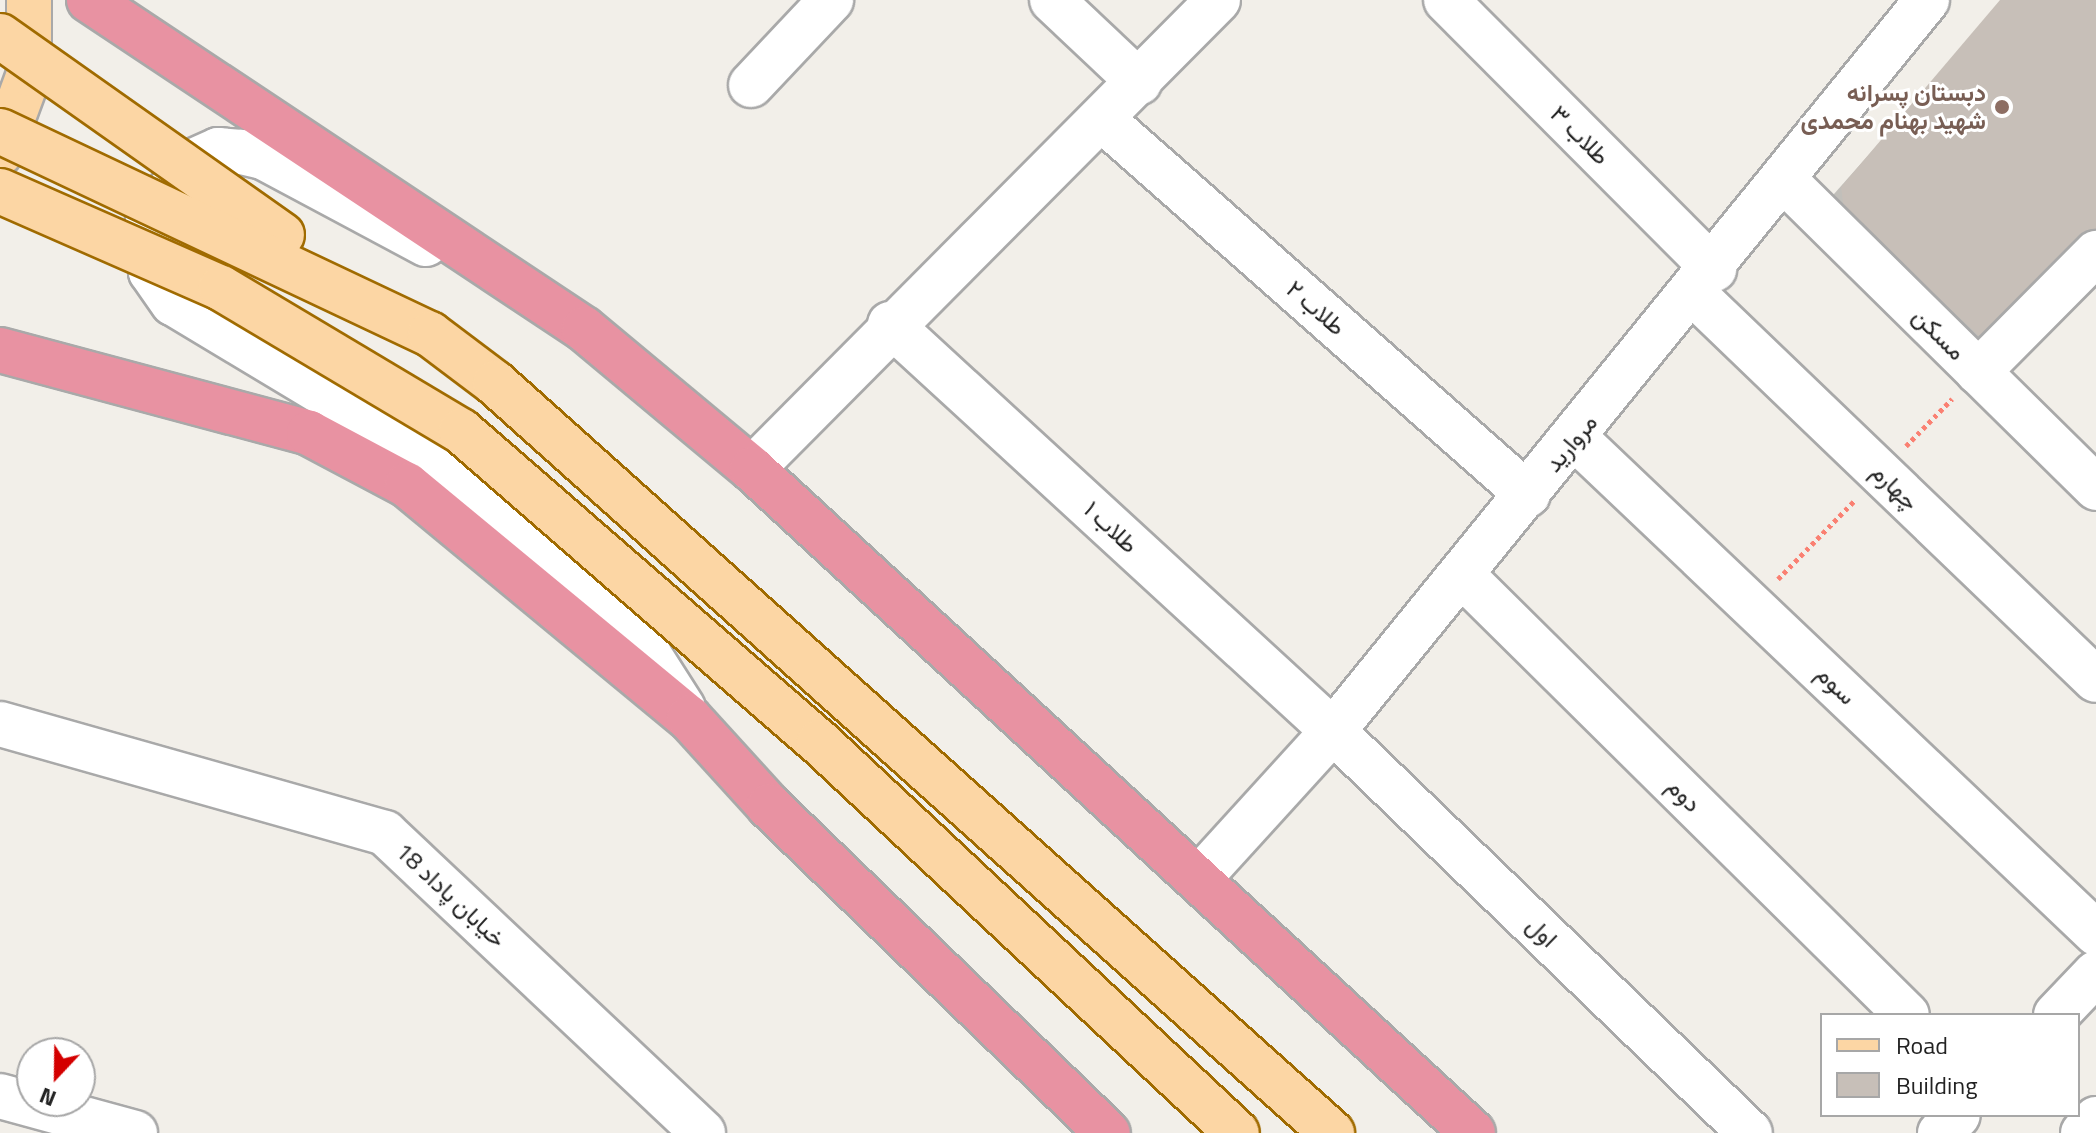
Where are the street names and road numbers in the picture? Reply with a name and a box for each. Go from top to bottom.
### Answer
street label: طلاب ۳ [1544,99,1616,171]
street label: طلاب ۲ [1281,275,1351,341]
street label: مسکن [1907,302,1971,366]
street label: مروارید [1539,408,1603,478]
street label: چهارم [1865,458,1925,516]
street label: طلاب ۱ [1078,495,1144,559]
street label: سوم [1810,659,1862,711]
street label: دوم [1661,772,1707,818]
street label: خیابان پاداد 18 [390,837,512,953]
street label: اول [1521,911,1563,953]

